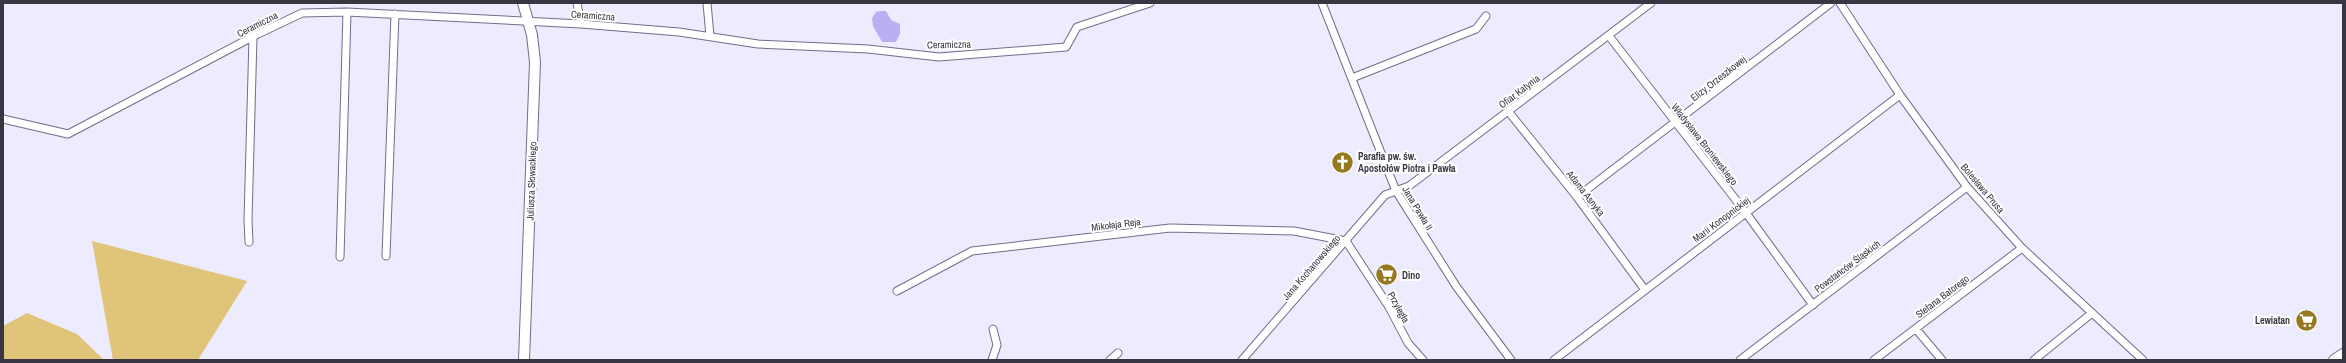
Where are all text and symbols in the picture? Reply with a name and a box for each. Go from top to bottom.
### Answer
street label: Ceramiczna [570,7,616,24]
street label: Ceramiczna [235,8,280,40]
street label: Ceramiczna [927,38,972,51]
street label: Elizy Orzeszkowej [1688,53,1749,104]
street label: Ofiar Katynia [1496,71,1543,111]
street label: Władysława Broniewskiego [1669,101,1741,188]
street label: Juliusza Słowackiego [524,141,539,221]
church icon: Parafia pw. św. Apostołów Piotra i Pawła [1329,149,1355,175]
place label: Parafia pw. św. Apostołów Piotra i Pawła [1358,150,1456,175]
street label: Bolesława Prusa [1958,161,2008,216]
street label: Adama Asnyka [1563,167,1608,219]
street label: Jana Pawła II [1399,184,1436,233]
street label: Marii Konopnickiej [1690,194,1753,245]
street label: Mikołaja Reja [1091,215,1142,234]
street label: Jana Kochanowskiego [1279,232,1344,303]
street label: Powstańców Śląskich [1812,237,1883,295]
supermarket icon: Dino [1373,262,1399,288]
place label: Dino [1402,269,1420,282]
street label: Stefana Batorego [1913,272,1972,321]
street label: Przyległa [1385,289,1413,326]
supermarket icon: Lewiatan [2293,307,2319,333]
place label: Lewiatan [2255,314,2290,327]

